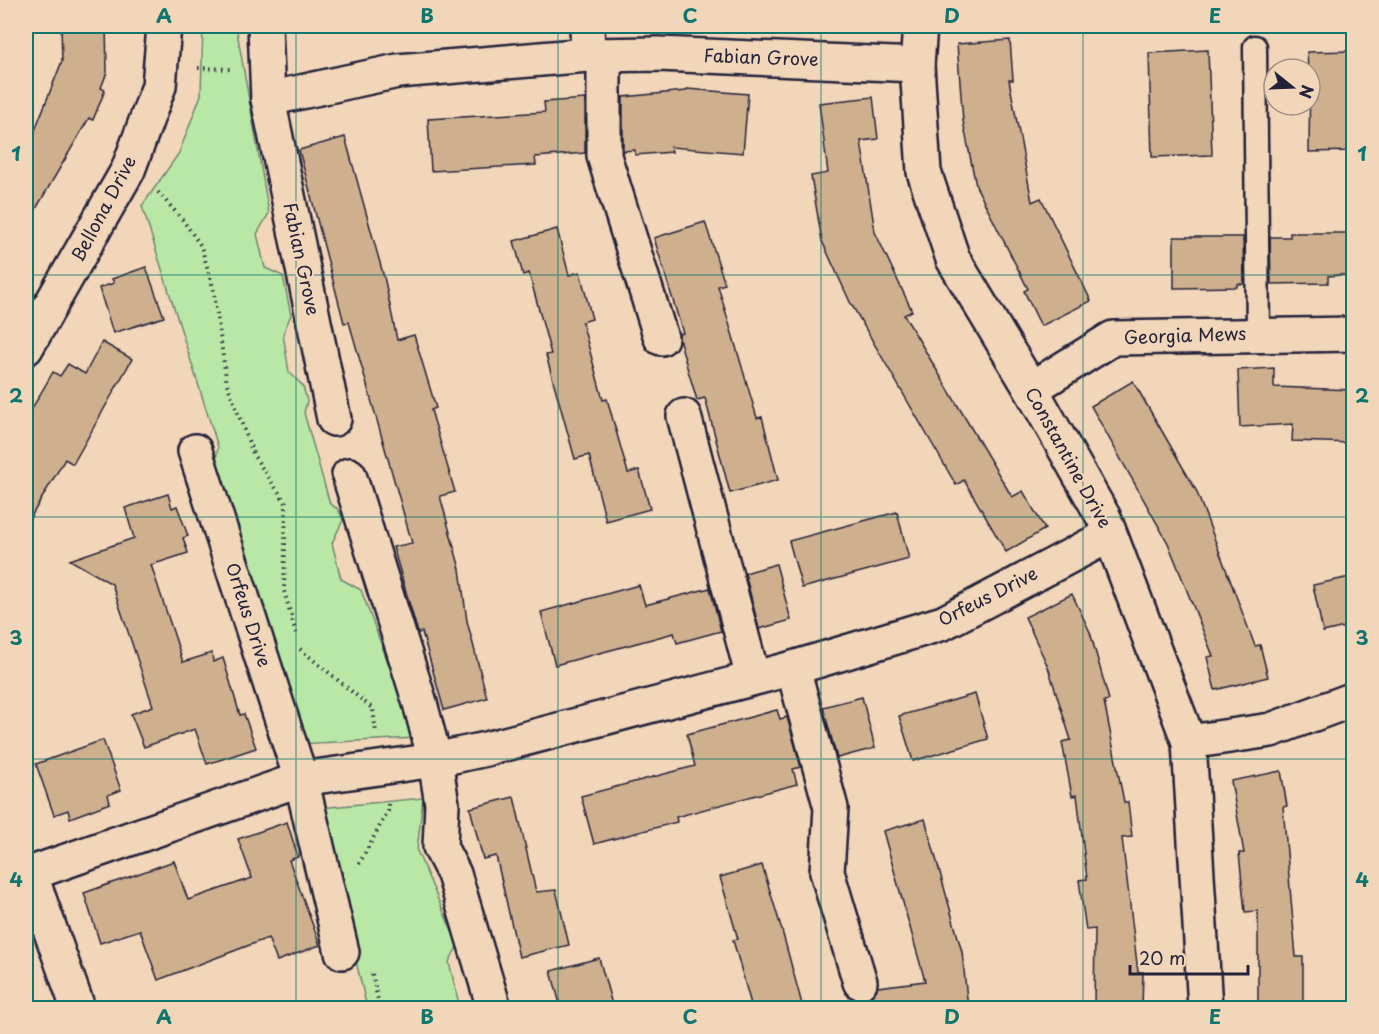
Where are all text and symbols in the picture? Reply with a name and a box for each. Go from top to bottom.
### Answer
text: A [156,0,172,30]
text: B [420,0,434,30]
text: C [682,0,698,30]
text: D [944,0,960,30]
text: E [1209,0,1221,30]
street label: Fabian Grove [703,41,819,72]
north arrow [1262,57,1322,117]
text: N [1294,82,1321,102]
text: 1 [11,138,21,168]
text: 1 [1357,138,1367,168]
street label: Bellona Drive [63,150,142,266]
street label: Fabian Grove [277,200,328,318]
street label: Georgia Mews [1123,319,1247,350]
text: 2 [9,380,23,410]
text: 2 [1355,380,1369,410]
street label: Constantine Drive [1019,382,1119,533]
street label: Orfeus Drive [220,559,279,670]
street label: Orfeus Drive [933,559,1042,632]
text: 3 [9,622,23,652]
text: 3 [1355,622,1369,652]
text: 4 [9,864,23,894]
text: 4 [1355,864,1369,894]
scale bar [1130,938,1248,976]
text: 20 m [1139,944,1185,971]
text: A [156,1001,172,1031]
text: B [420,1001,434,1031]
text: C [682,1001,698,1031]
text: D [944,1001,960,1031]
text: E [1209,1001,1221,1031]

